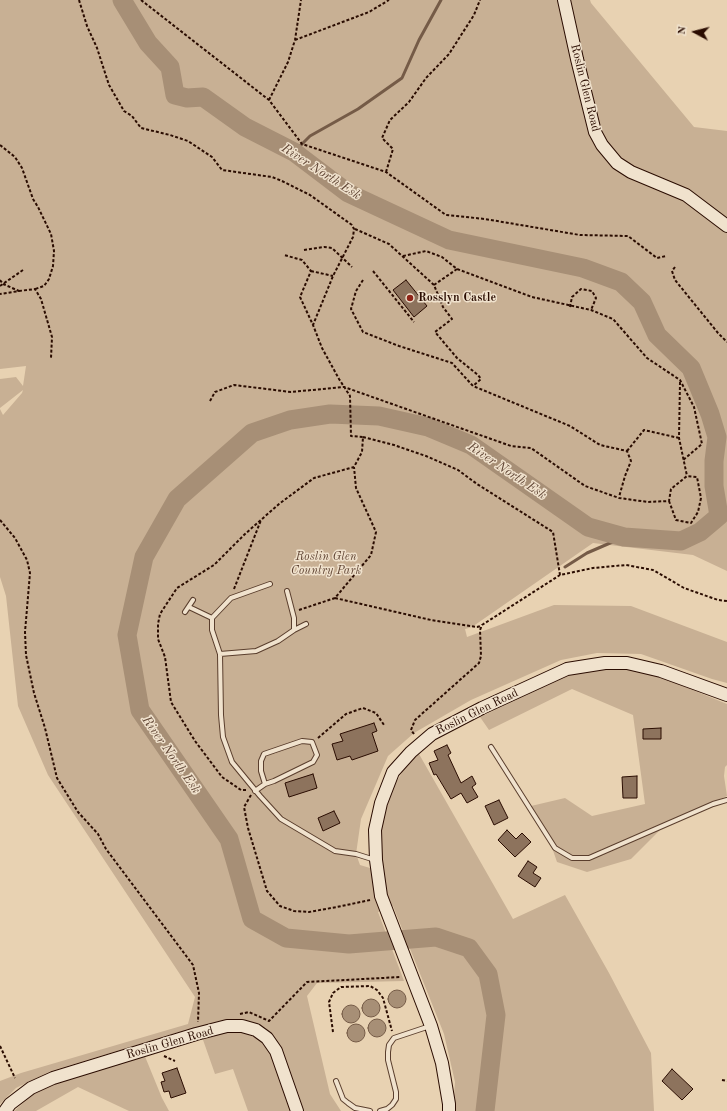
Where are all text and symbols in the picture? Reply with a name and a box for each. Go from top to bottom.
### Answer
north arrow [675,12,715,52]
text: N [677,26,689,35]
street label: Roslin Glen Road [567,43,603,133]
water label: River North Esk [278,141,364,203]
place label: Rosslyn Castle [418,291,496,305]
marker: Rosslyn Castle [405,293,415,303]
water label: River North Esk [465,439,549,503]
park label: Roslin Glen Country Park [291,550,361,578]
street label: Roslin Glen Road [433,686,521,738]
water label: River North Esk [138,713,204,797]
street label: Roslin Glen Road [125,1024,215,1062]

